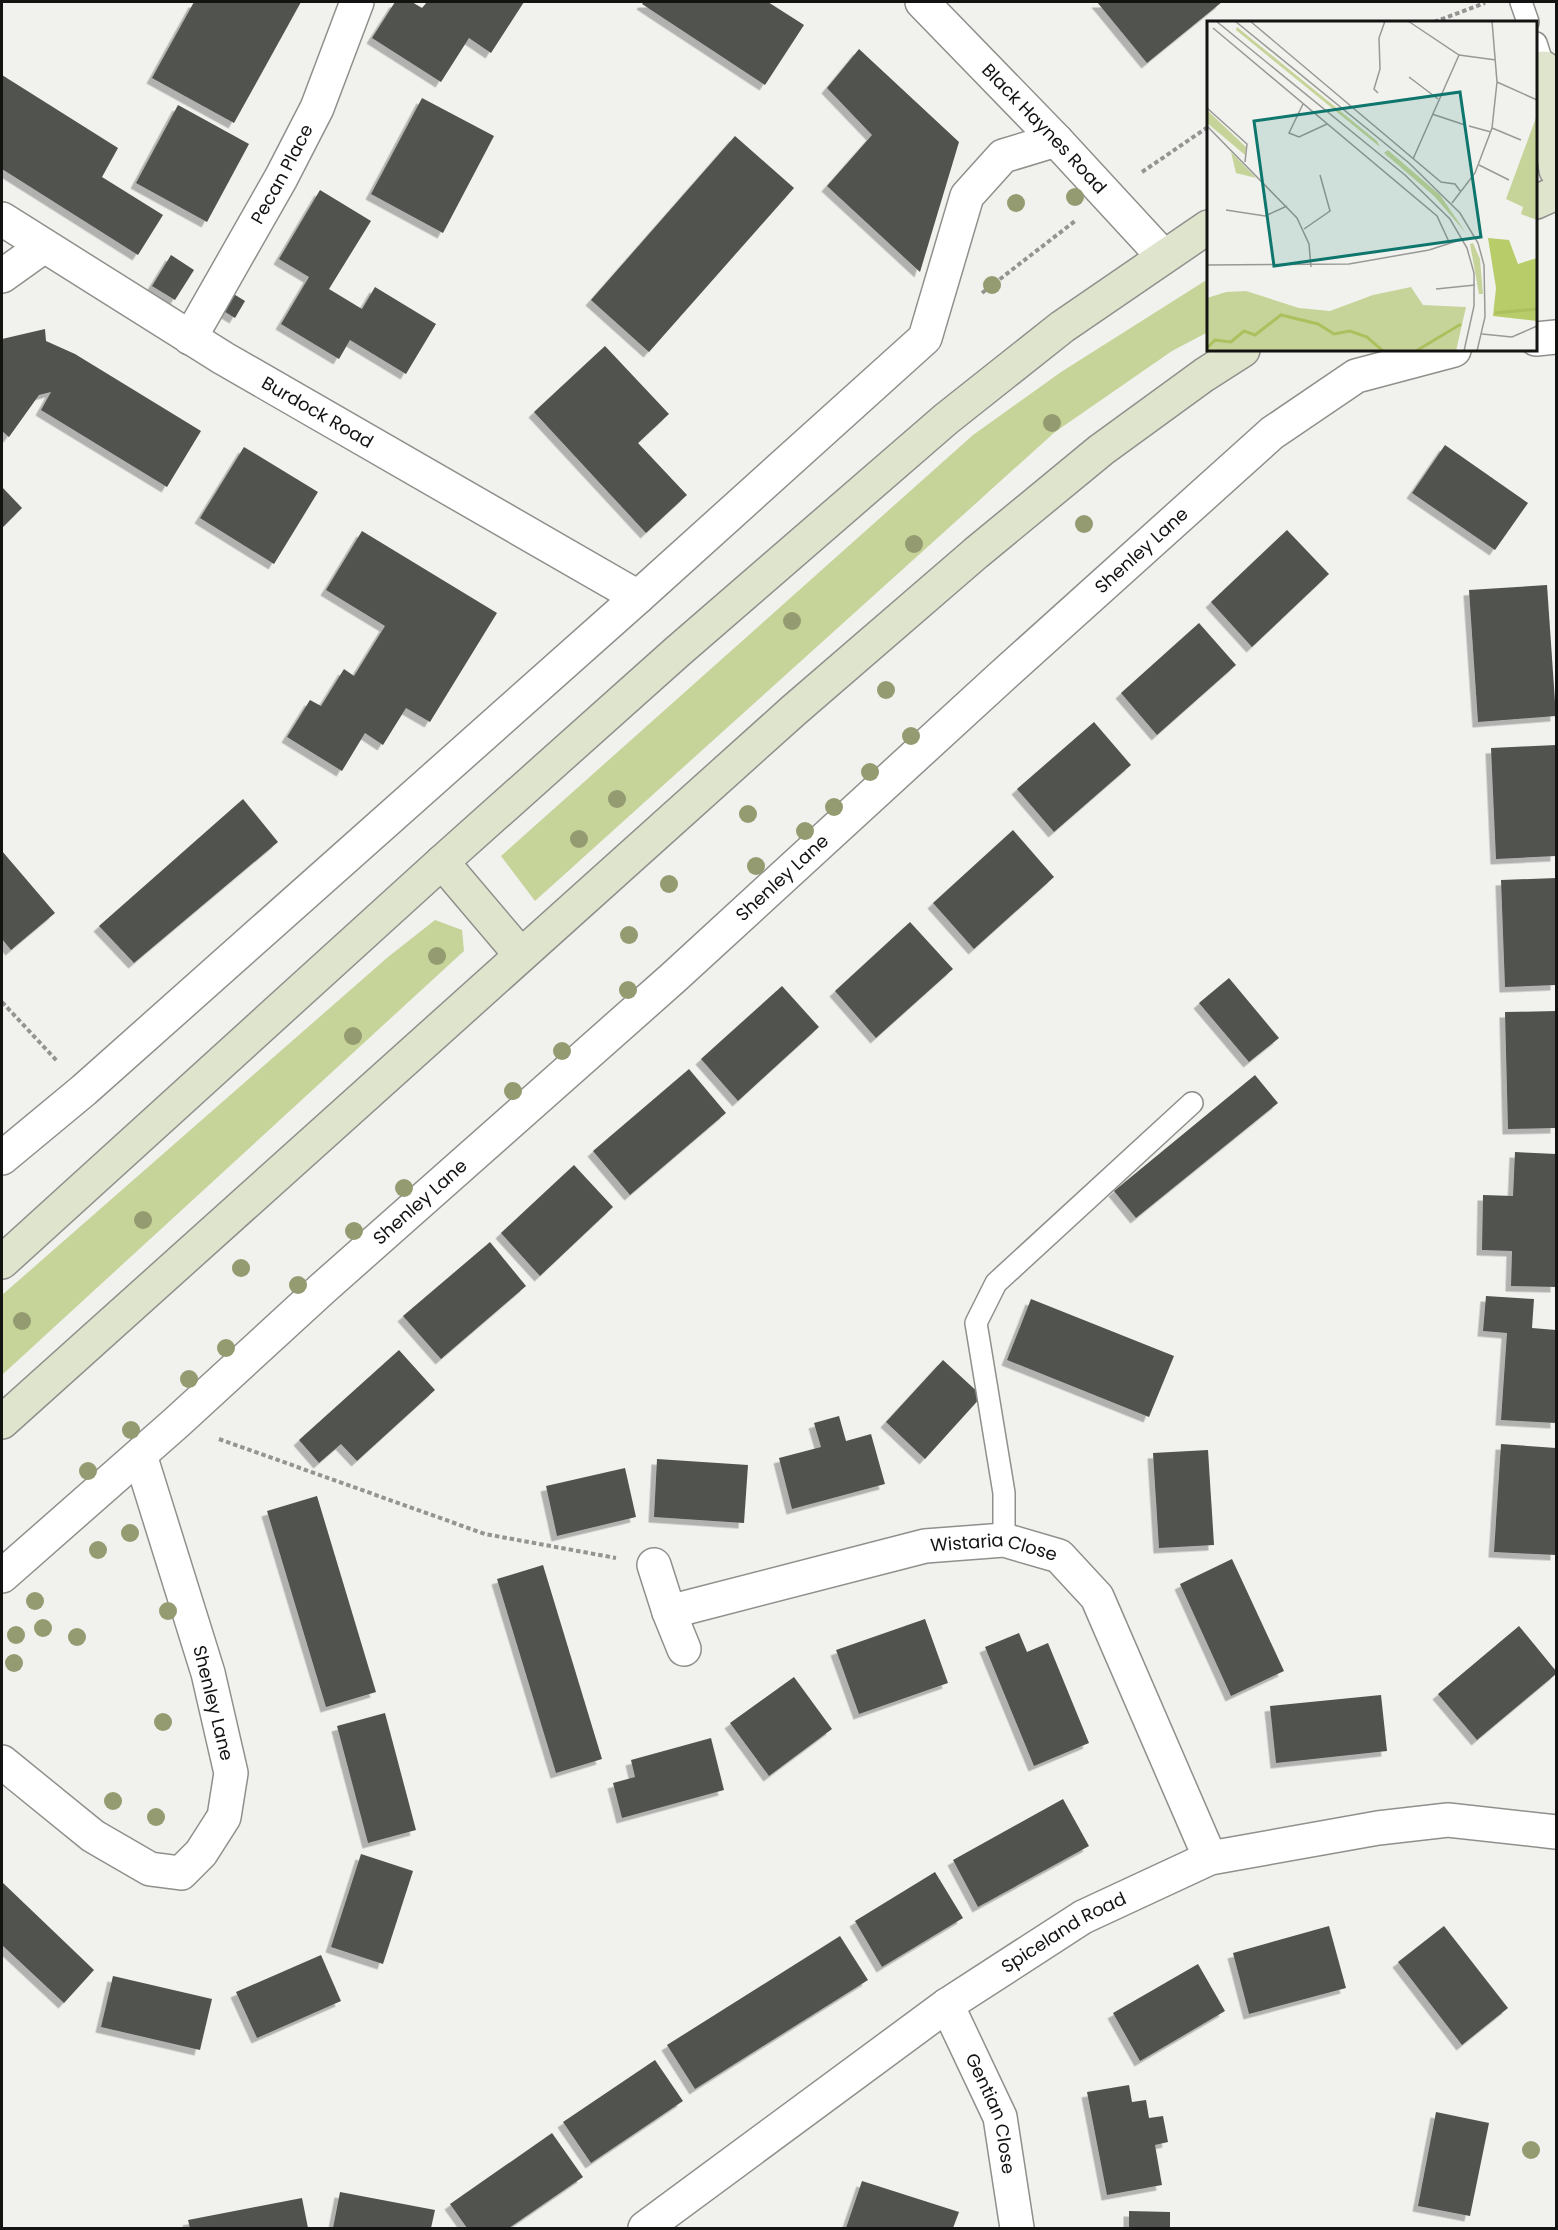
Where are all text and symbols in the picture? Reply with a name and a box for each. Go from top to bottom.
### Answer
inset map [1207,21,1537,351]
street label: Black Haynes Road [976,58,1113,199]
street label: Pecan Place [244,120,319,228]
street label: Burdock Road [257,370,378,454]
street label: Shenley Lane [1089,501,1193,599]
street label: Shenley Lane [730,828,834,927]
street label: Shenley Lane [367,1153,472,1250]
street label: Wistaria Close [929,1527,1060,1567]
street label: Shenley Lane [187,1643,240,1763]
street label: Spiceland Road [996,1886,1130,1979]
street label: Gentian Close [960,2049,1022,2176]

